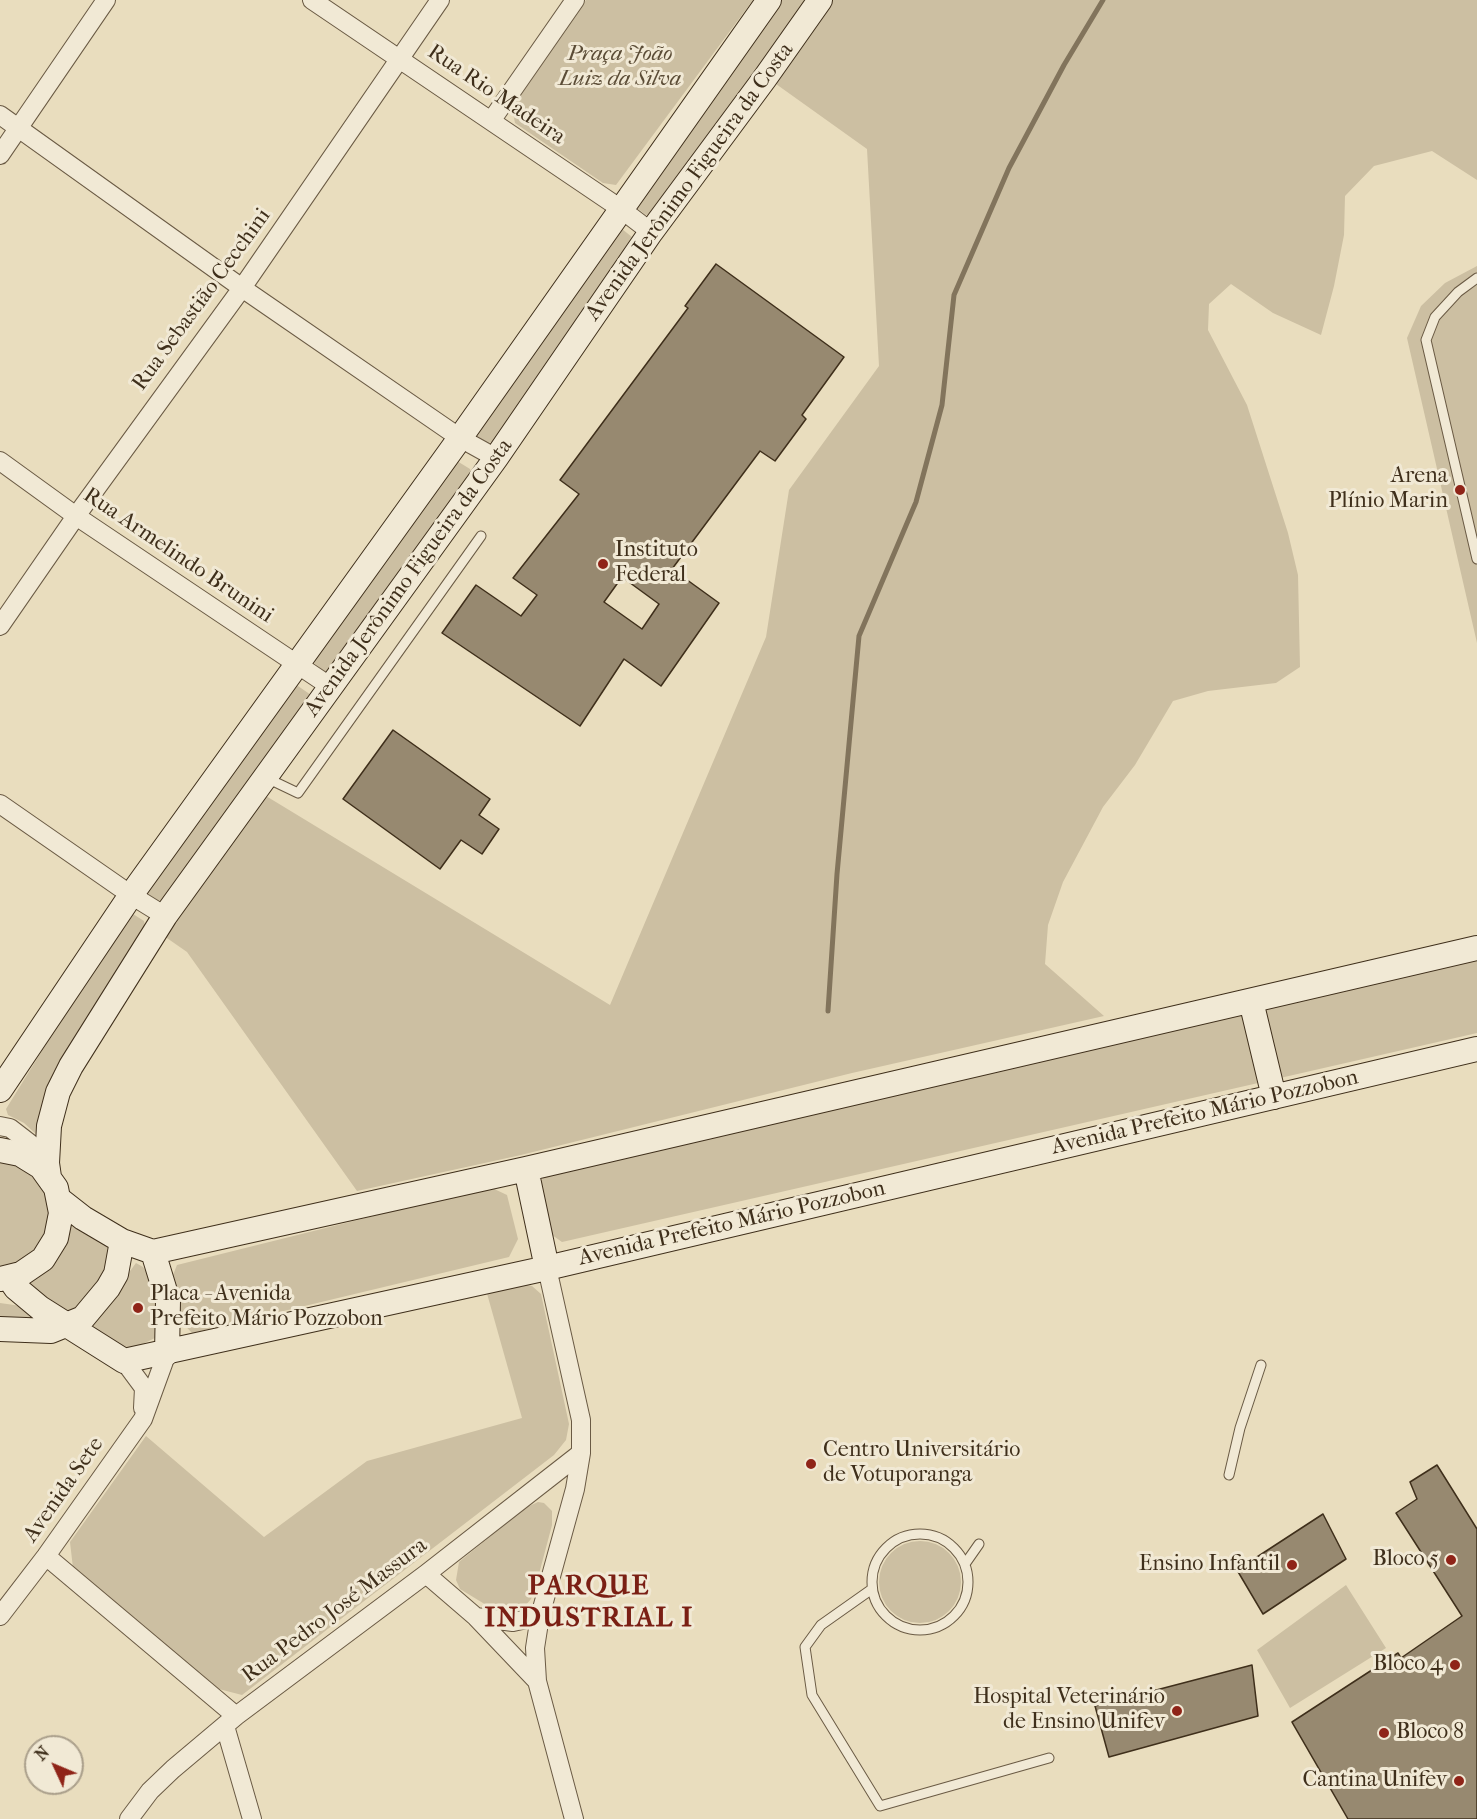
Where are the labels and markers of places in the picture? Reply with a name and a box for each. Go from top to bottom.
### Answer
place label: Arena Plínio Marin [1328,464,1448,516]
marker: Arena Plínio Marin [1453,483,1467,497]
place label: Instituto Federal [615,538,698,590]
marker: Instituto Federal [596,557,610,571]
place label: Placa - Avenida Prefeito Mário Pozzobon [150,1282,383,1334]
marker: Placa - Avenida Prefeito Mário Pozzobon [131,1301,145,1315]
place label: Centro Universitário de Votuporanga [823,1438,1020,1490]
marker: Centro Universitário de Votuporanga [804,1457,818,1471]
place label: Bloco 5 [1373,1547,1439,1573]
place label: Ensino Infantil [1139,1552,1280,1578]
marker: Bloco 5 [1444,1553,1458,1567]
marker: Ensino Infantil [1285,1558,1299,1572]
place label: Bloco 4 [1373,1652,1443,1678]
marker: Bloco 4 [1448,1658,1462,1672]
place label: Hospital Veterinário de Ensino Unifev [973,1685,1165,1736]
marker: Hospital Veterinário de Ensino Unifev [1170,1704,1184,1718]
place label: Bloco 8 [1396,1720,1464,1746]
marker: Bloco 8 [1377,1726,1391,1740]
place label: Cantina Unifev [1302,1768,1447,1794]
marker: Cantina Unifev [1452,1774,1466,1788]

